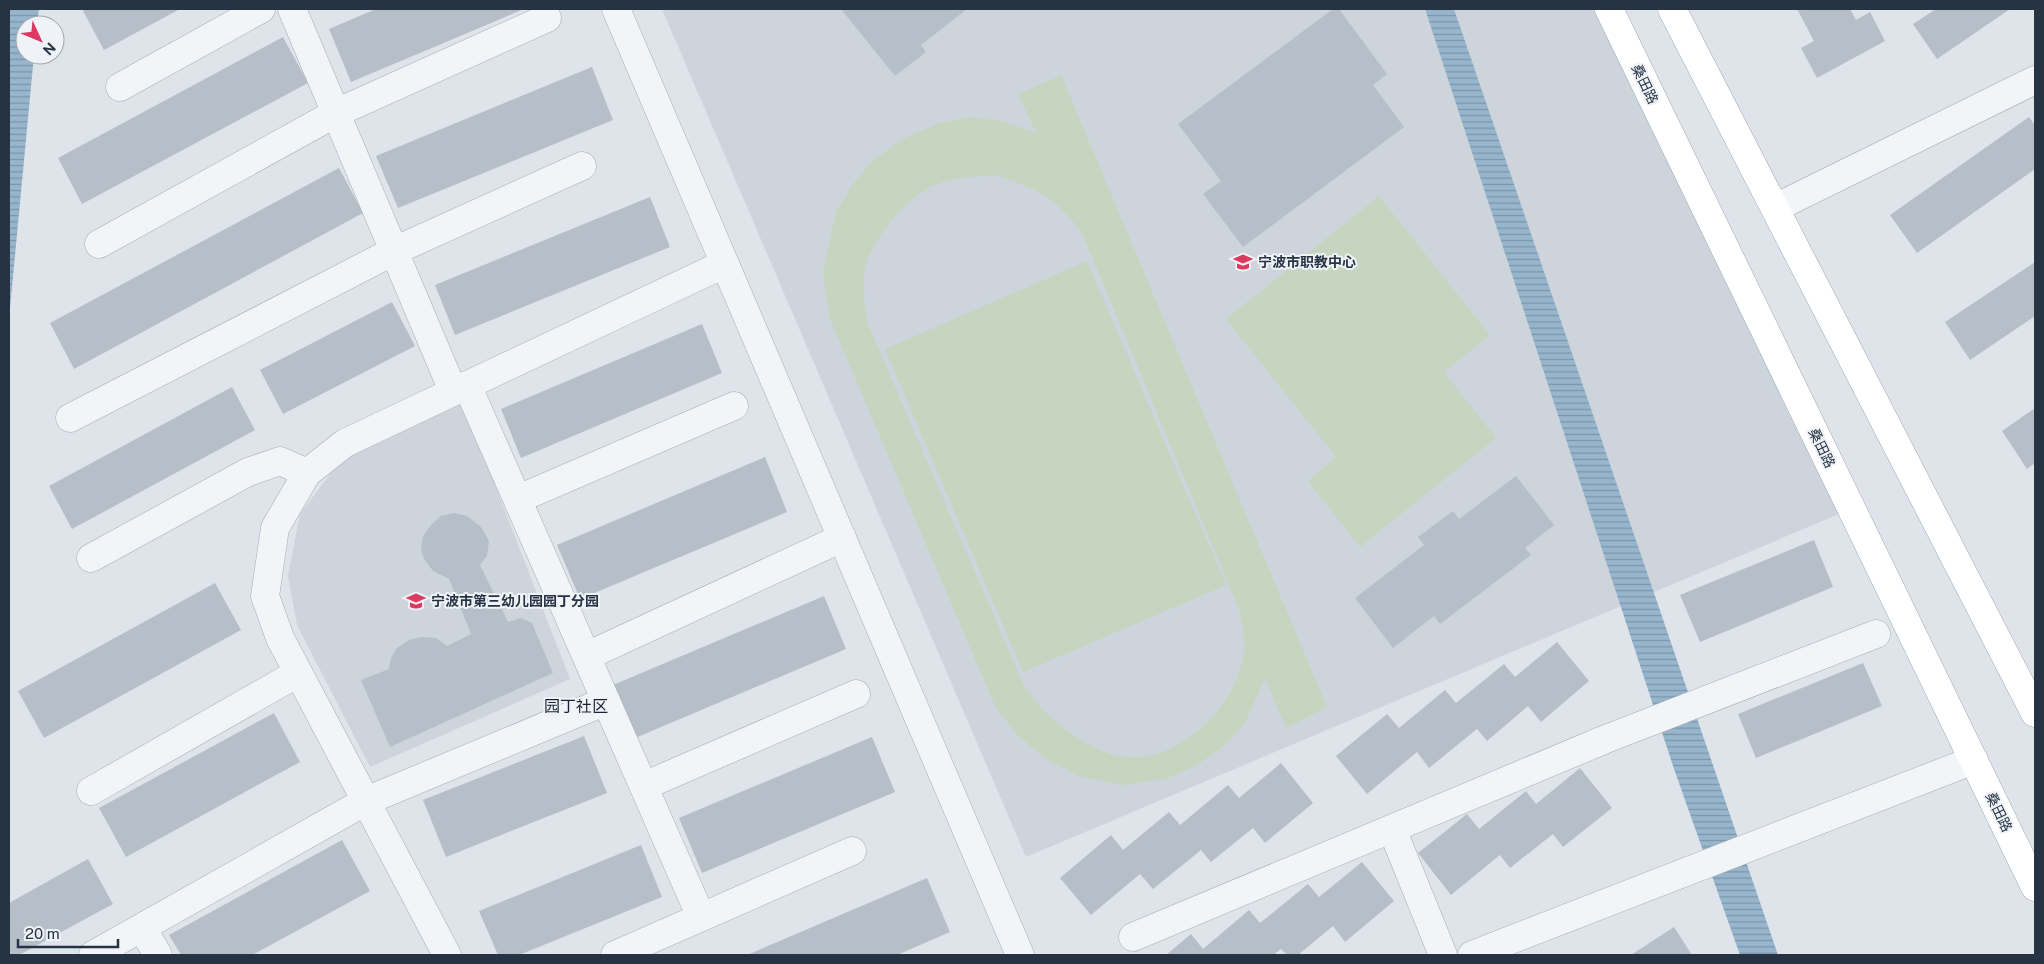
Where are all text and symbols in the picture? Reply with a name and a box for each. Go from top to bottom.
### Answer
north arrow [15,15,65,65]
text: N [40,40,59,59]
street label: 桑田路 [1629,62,1661,106]
school or university icon: 宁波市职教中心 [1232,251,1254,273]
place label: 宁波市职教中心 [1258,254,1356,270]
street label: 桑田路 [1806,426,1838,470]
school or university icon: 宁波市第三幼儿园园丁分园 [405,590,427,612]
place label: 宁波市第三幼儿园园丁分园 [431,593,599,609]
district label: 园丁社区 [544,697,608,716]
street label: 桑田路 [1983,790,2015,834]
scale bar [18,916,118,948]
text: 20 m [25,925,60,942]

